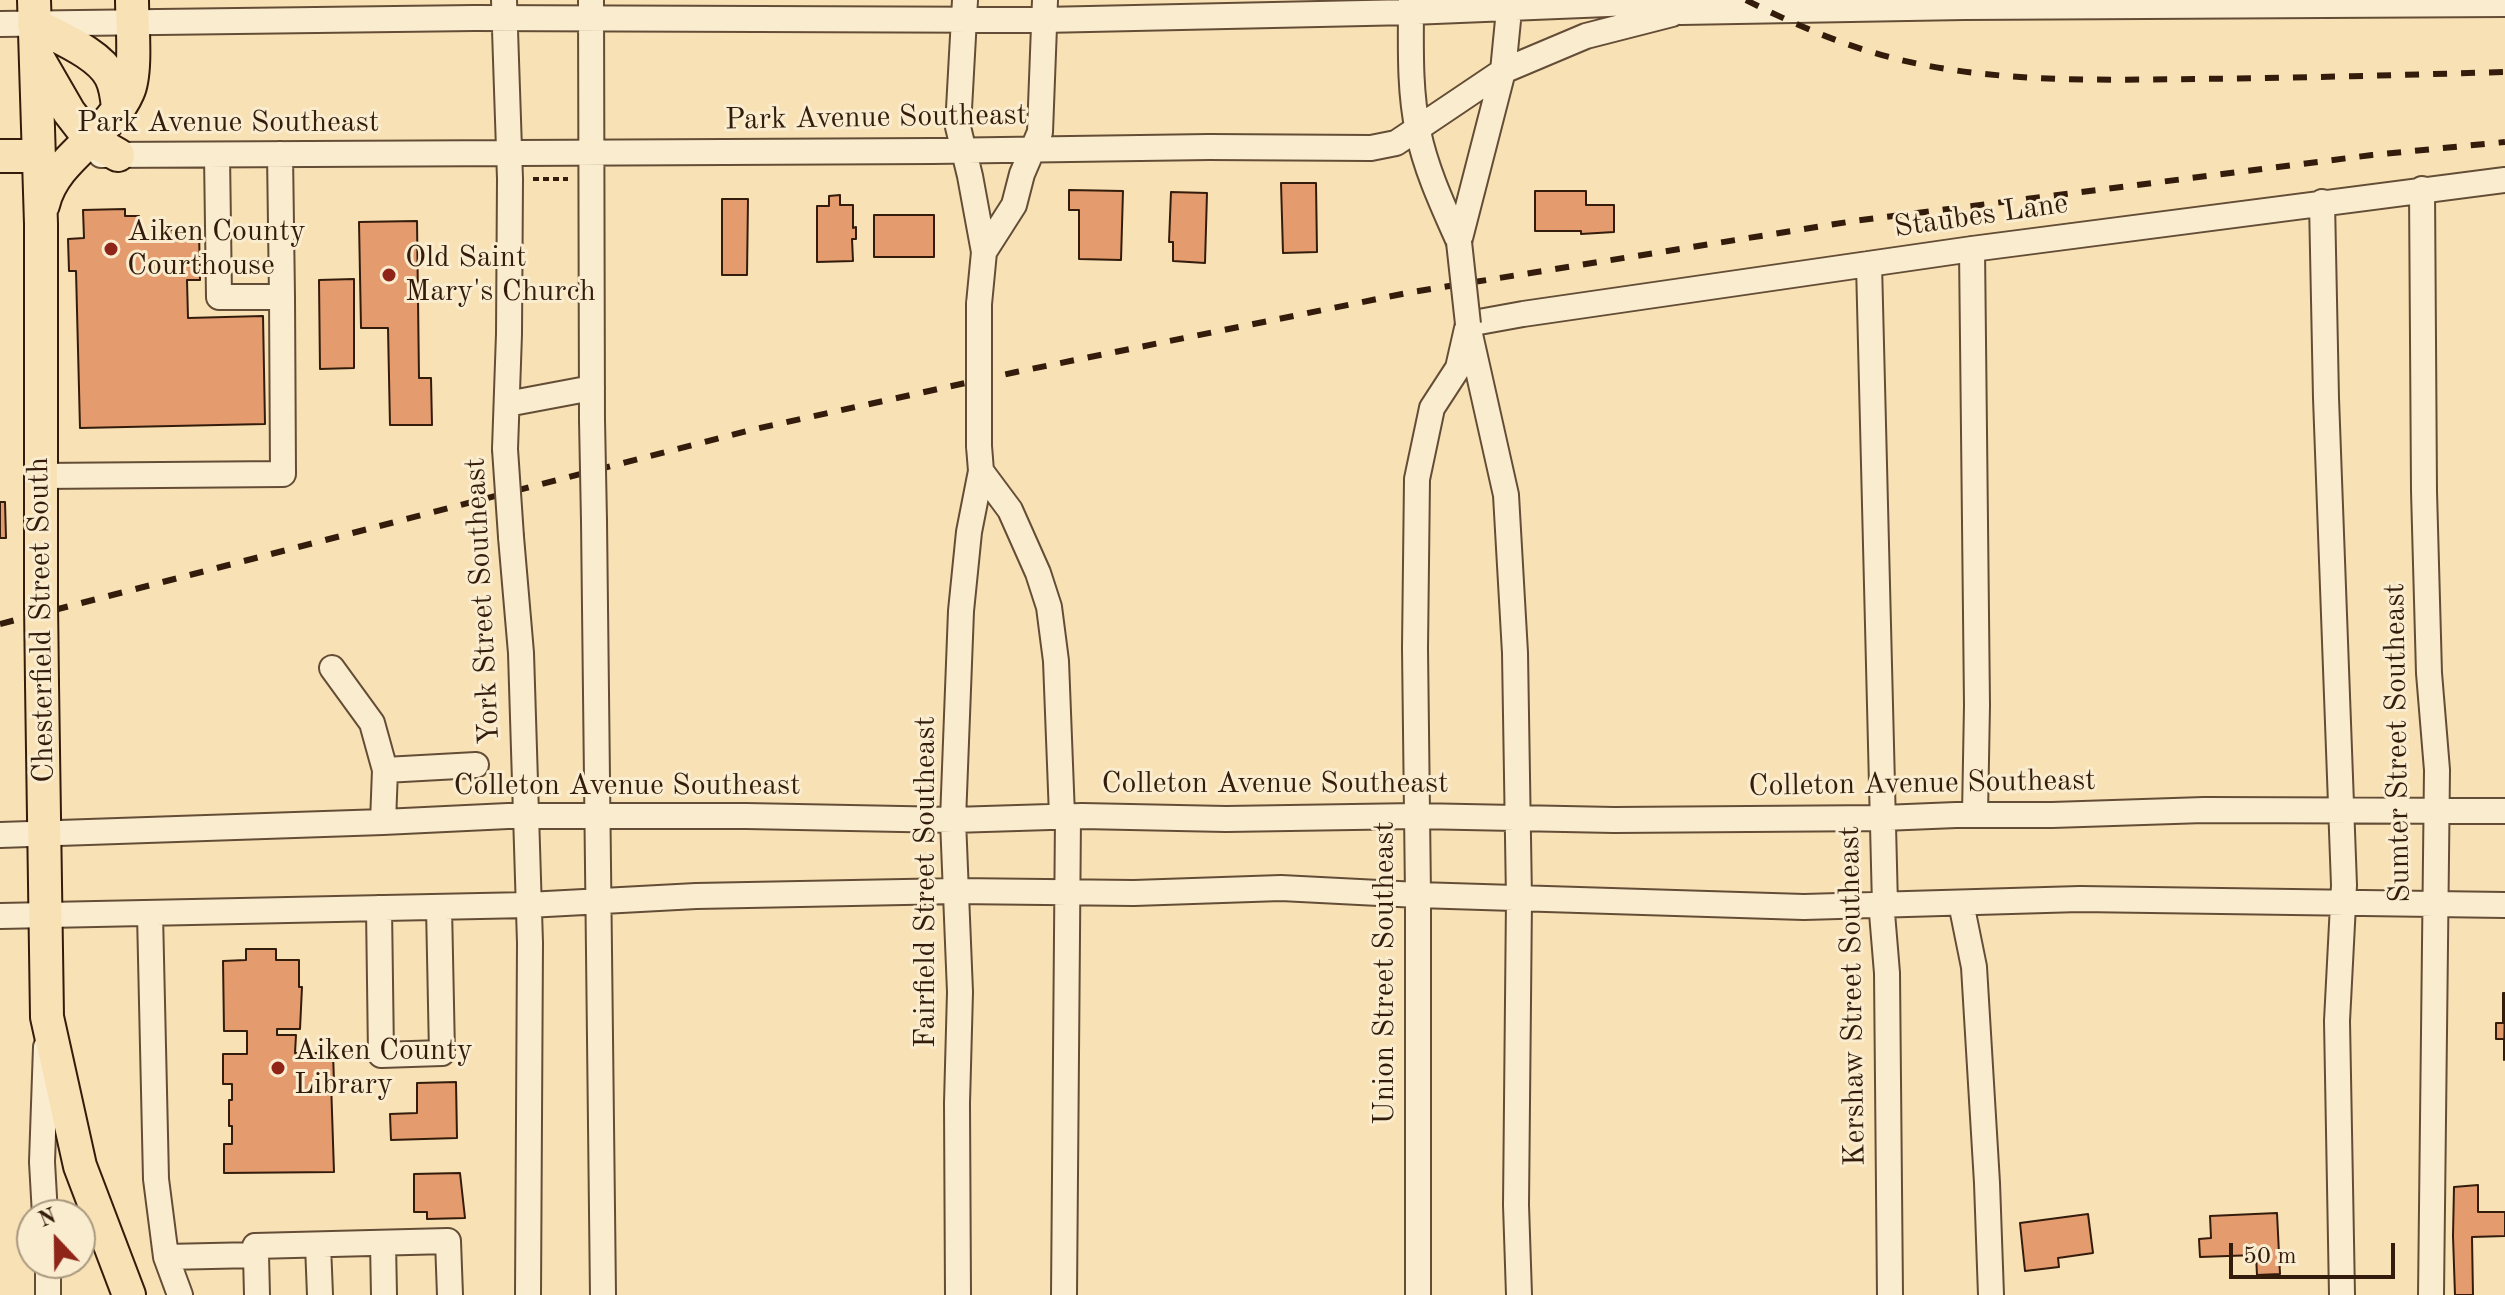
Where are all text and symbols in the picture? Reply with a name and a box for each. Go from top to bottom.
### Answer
street label: Park Avenue Southeast [725,97,1027,139]
street label: Park Avenue Southeast [77,105,379,141]
street label: Staubes Lane [1892,186,2070,246]
place label: Aiken County Courthouse [127,214,306,284]
marker: Aiken County Courthouse [102,240,120,258]
place label: Old Saint Mary's Church [405,240,596,310]
marker: Old Saint Mary's Church [380,266,398,284]
street label: Chesterfield Street South [21,457,63,783]
street label: York Street Southeast [458,457,508,745]
street label: Sumter Street Southeast [2377,583,2419,903]
street label: Fairfield Street Southeast [908,716,944,1048]
street label: Colleton Avenue Southeast [1748,763,2096,805]
street label: Colleton Avenue Southeast [1101,766,1449,802]
street label: Colleton Avenue Southeast [453,768,801,804]
street label: Union Street Southeast [1367,821,1403,1125]
street label: Kershaw Street Southeast [1832,826,1874,1166]
place label: Aiken County Library [294,1033,473,1104]
marker: Aiken County Library [269,1059,287,1077]
north arrow [16,1199,96,1279]
text: N [36,1205,60,1232]
scale bar [2233,1227,2399,1277]
text: 50 m [2243,1245,2297,1269]

